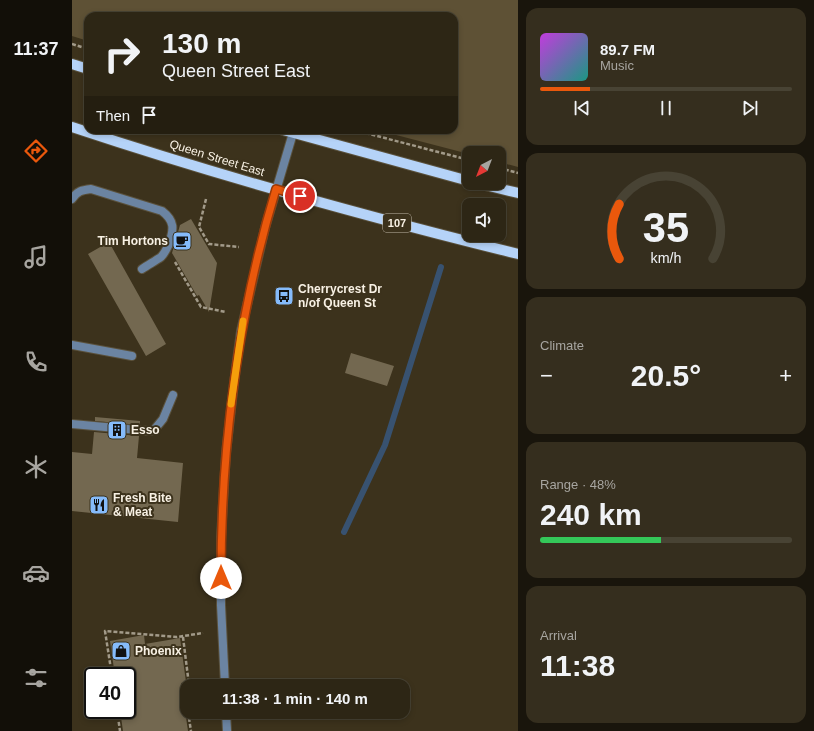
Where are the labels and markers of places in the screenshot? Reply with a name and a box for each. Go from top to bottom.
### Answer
pin [283,179,317,213]
cafe icon: Tim Hortons [171,230,193,252]
place label: Tim Hortons [98,234,168,248]
place label: Cherrycrest Dr n/of Queen St [298,282,382,310]
bus stop icon: Cherrycrest Dr n/of Queen St [273,285,295,307]
building icon: Esso [106,419,128,441]
place label: Esso [131,423,160,437]
place label: Fresh Bite & Meat [113,491,172,519]
restaurant icon: Fresh Bite & Meat [88,494,110,516]
shop icon: Phoenix [110,640,132,662]
place label: Phoenix [135,644,182,658]

